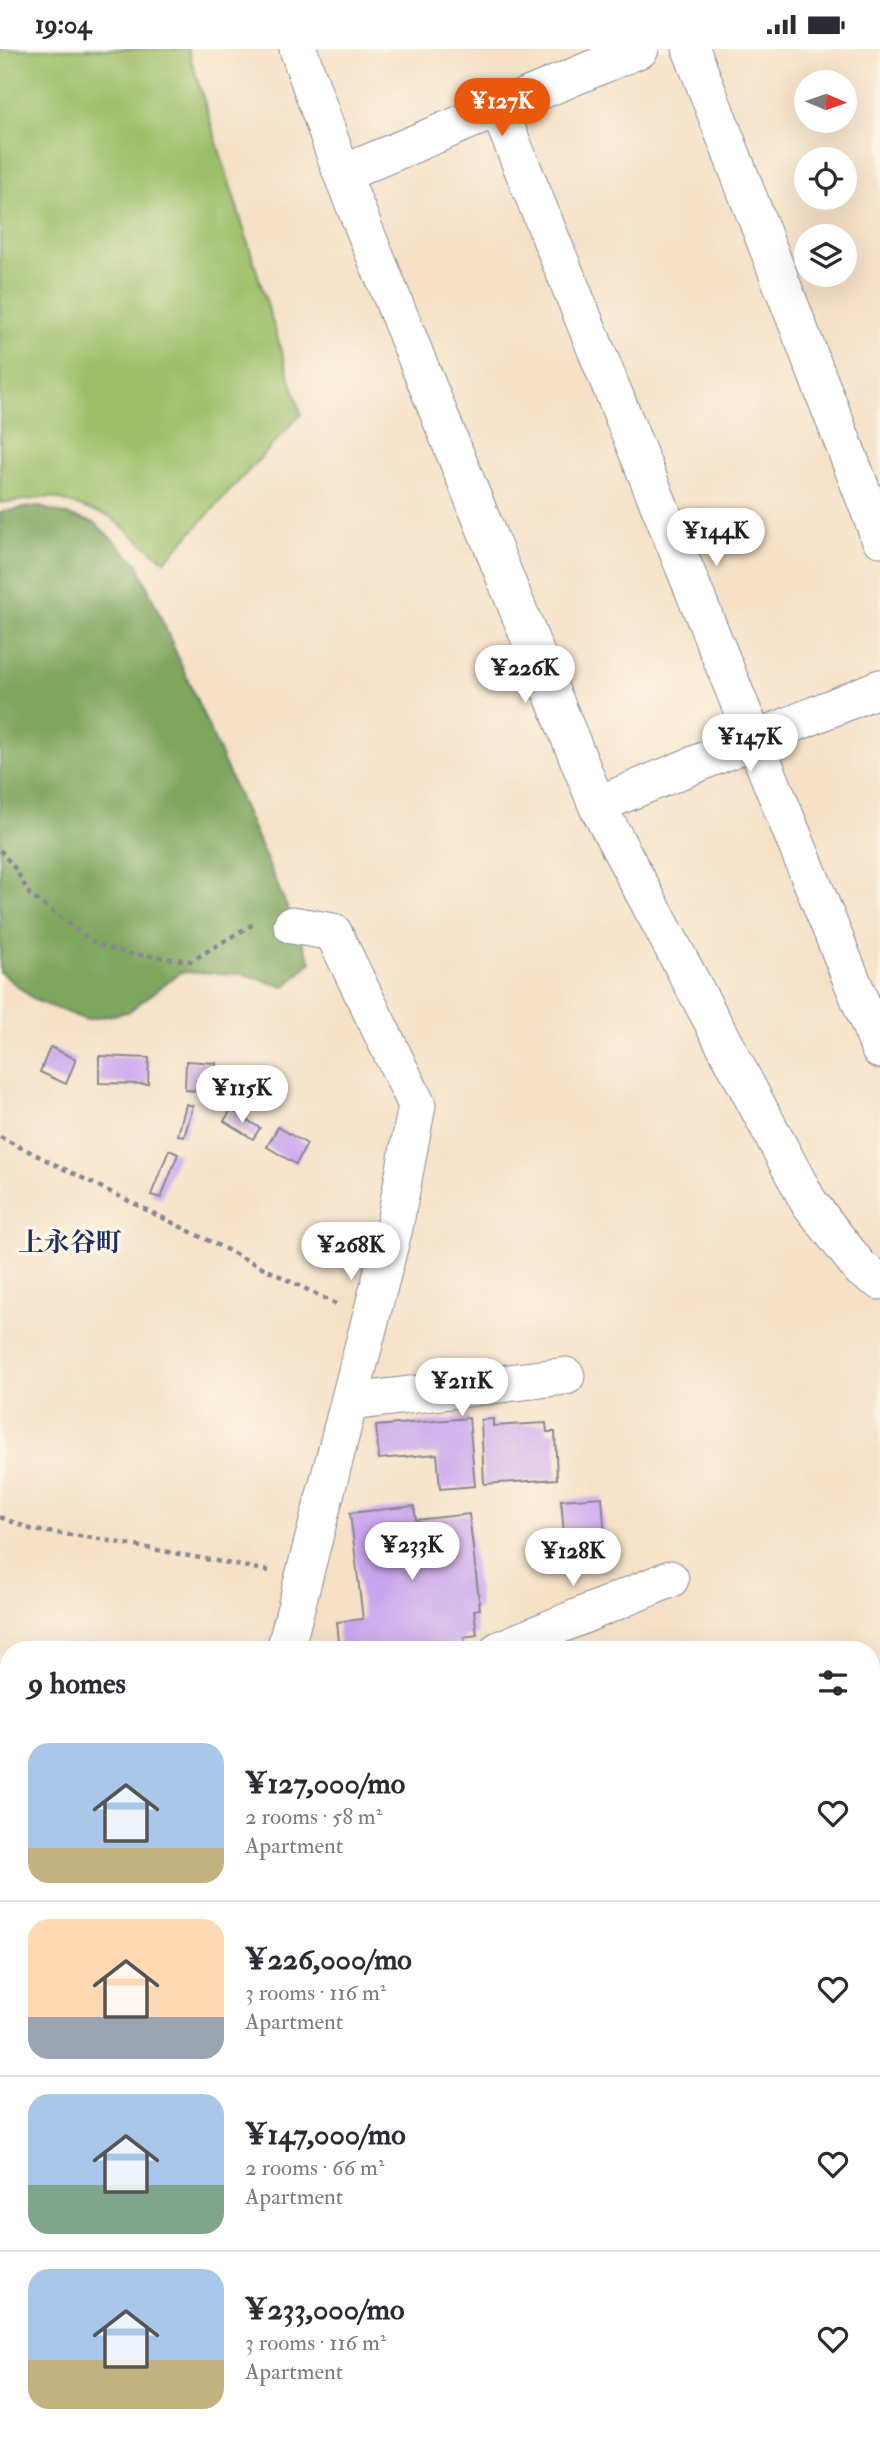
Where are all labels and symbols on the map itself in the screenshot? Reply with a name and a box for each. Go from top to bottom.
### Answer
north arrow [794,70,858,133]
pin: ¥127K [453,78,551,138]
pin: ¥144K [667,509,765,568]
pin: ¥226K [476,645,574,705]
pin: ¥147K [701,715,799,774]
pin: ¥115K [193,1065,291,1125]
pin: ¥268K [302,1223,400,1282]
district label: 上永谷町 [18,1227,122,1259]
pin: ¥211K [413,1359,511,1418]
pin: ¥233K [363,1523,461,1582]
pin: ¥128K [524,1529,622,1588]

